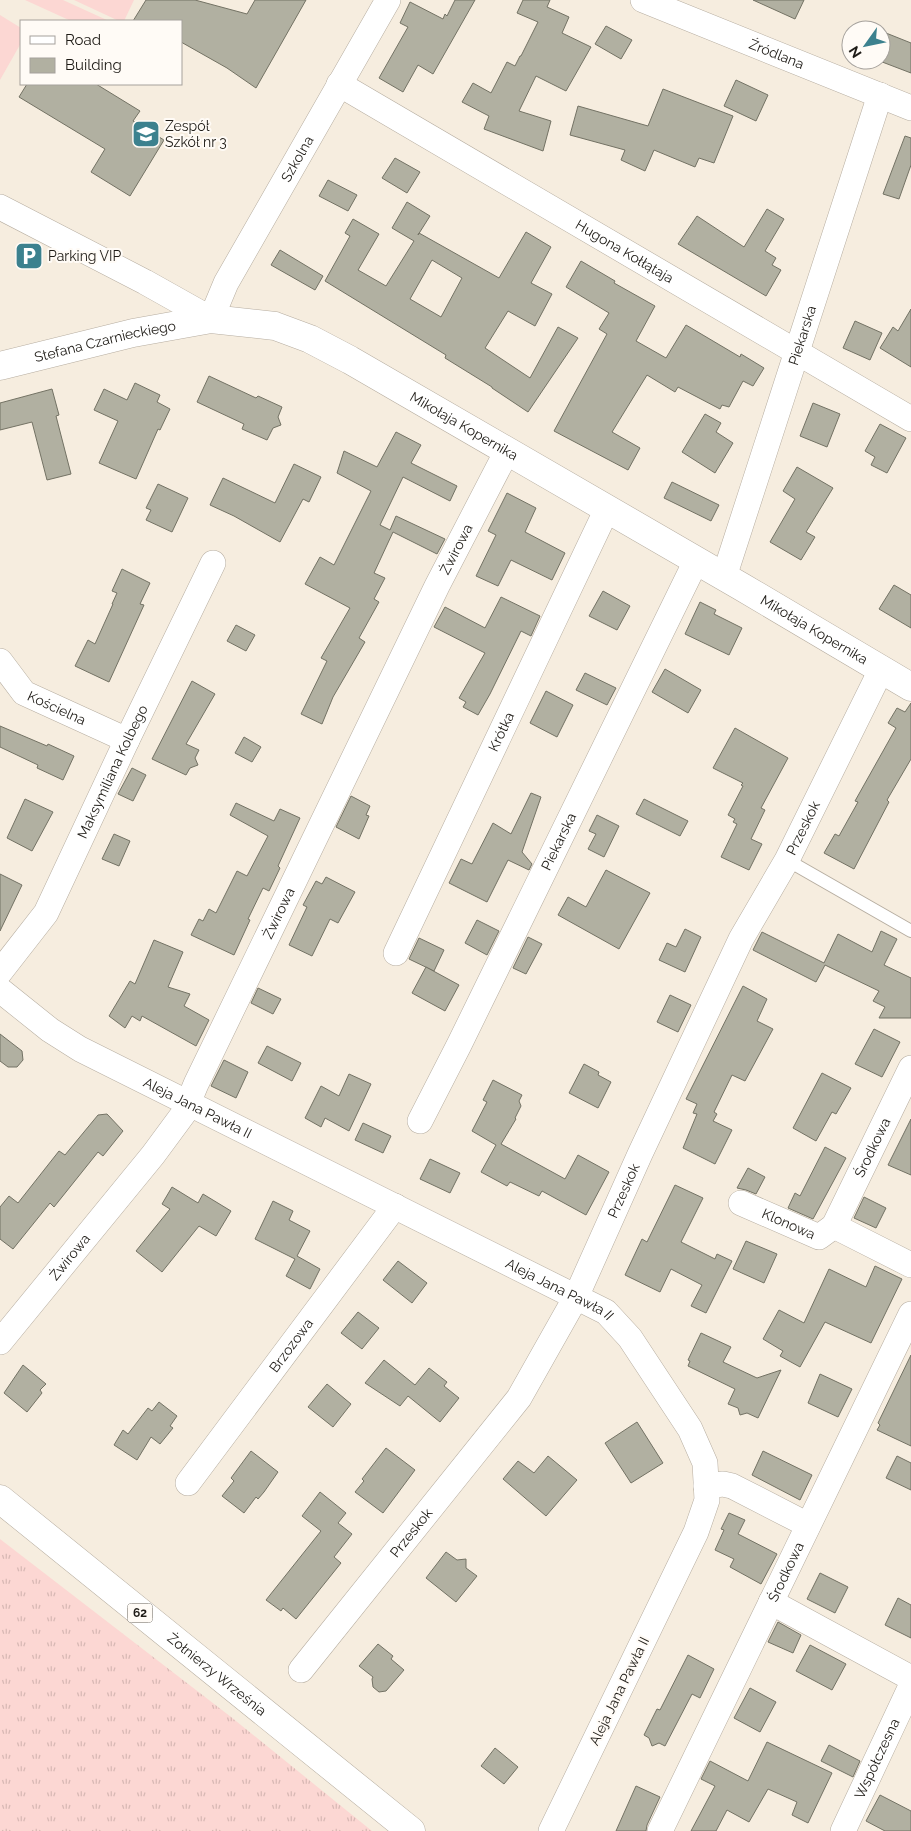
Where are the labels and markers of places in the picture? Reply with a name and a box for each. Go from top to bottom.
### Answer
place label: Zespół Szkół nr 3 [165,118,227,150]
school or university icon: Zespół Szkół nr 3 [131,119,161,149]
parking icon: Parking VIP [14,241,44,271]
place label: Parking VIP [48,248,122,264]

